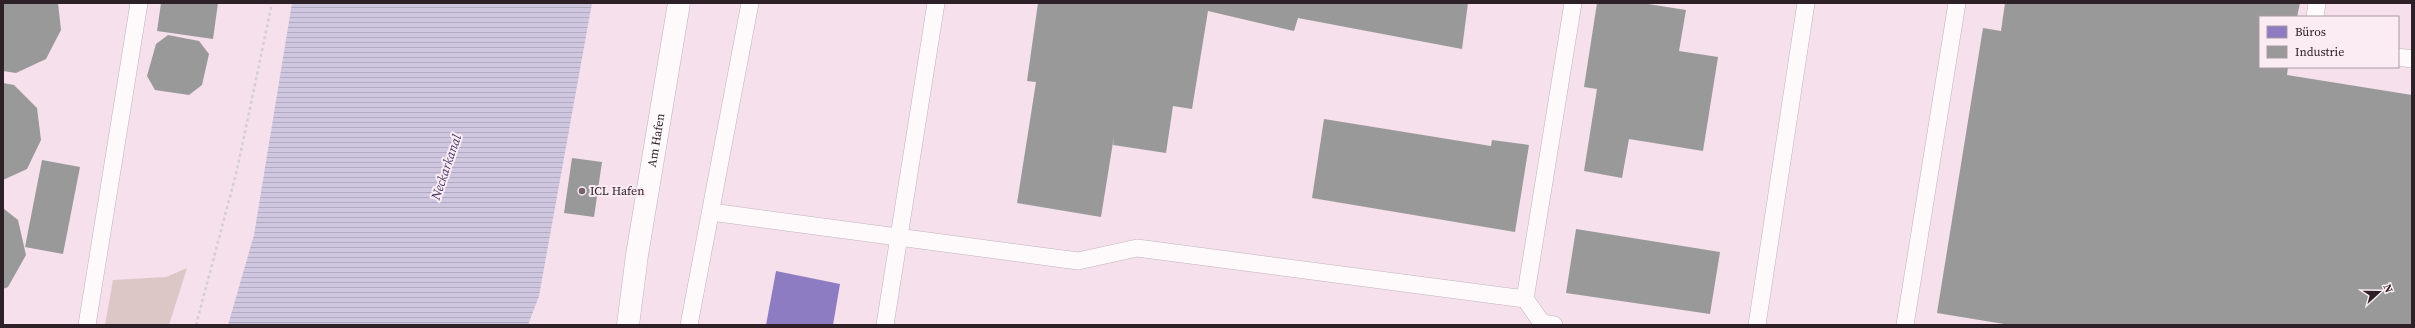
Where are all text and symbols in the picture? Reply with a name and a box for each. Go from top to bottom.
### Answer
legend [2259,16,2399,68]
text: Büros [2295,24,2326,40]
text: Industrie [2295,44,2344,60]
street label: Am Hafen [644,112,669,168]
water label: Neckarkanal [427,132,465,203]
place label: ICL Hafen [590,183,644,199]
marker: ICL Hafen [577,186,587,196]
north arrow [2359,272,2399,312]
text: N [2379,282,2396,295]

